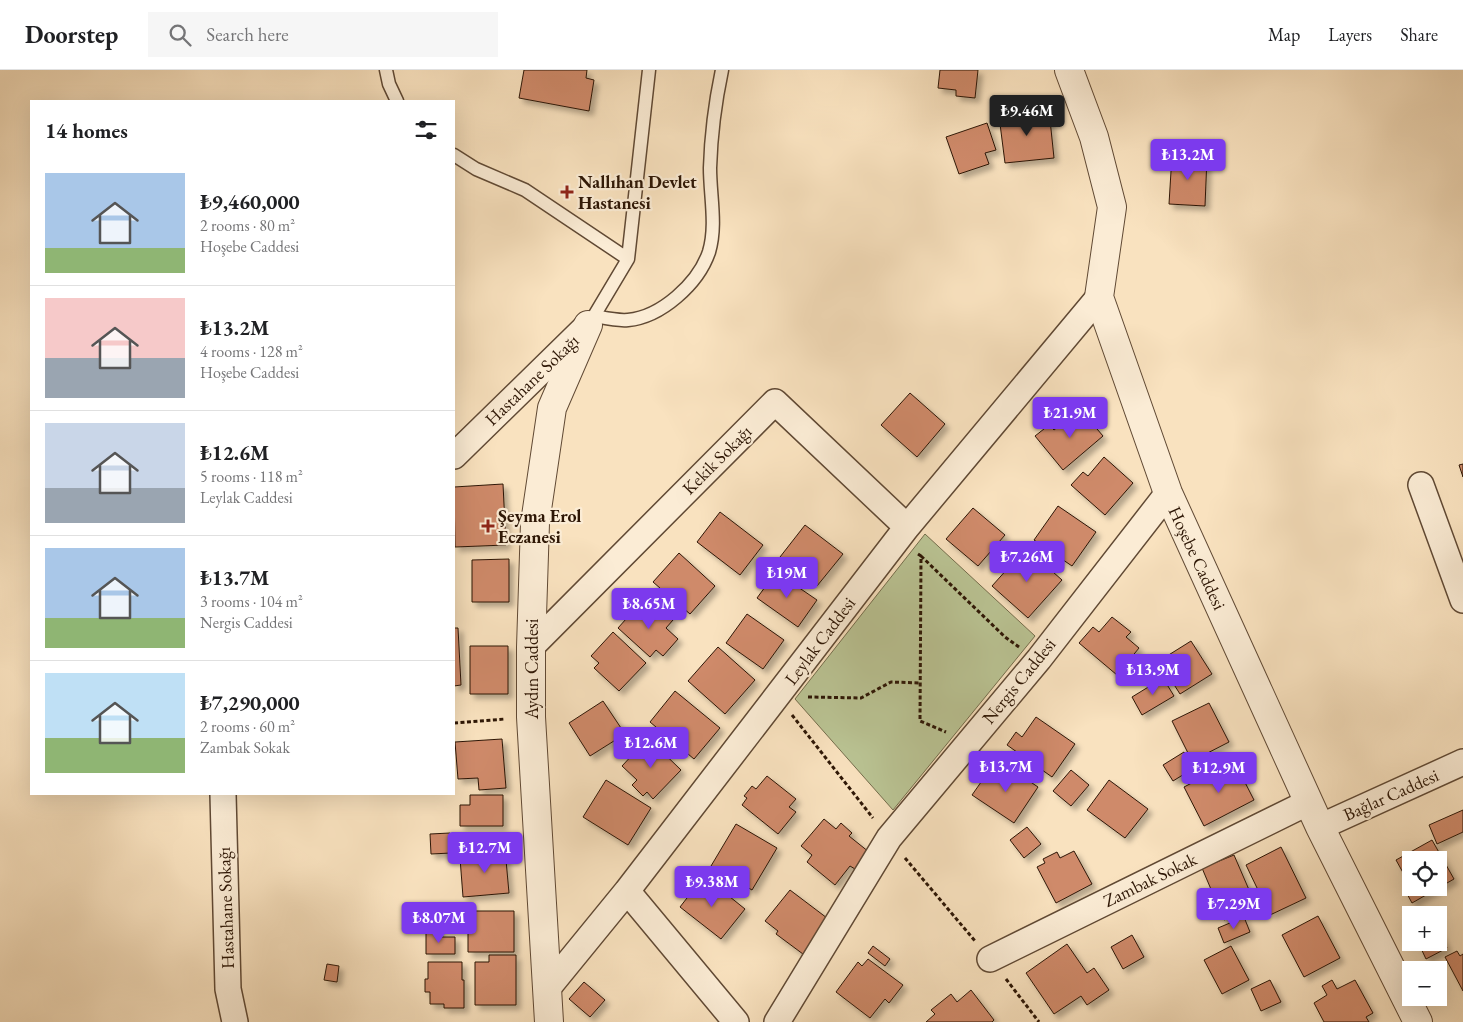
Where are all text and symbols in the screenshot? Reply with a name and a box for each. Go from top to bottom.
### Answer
search box [148,12,498,57]
text: Doorstep [25,19,118,50]
icon: search [166,21,194,49]
text: Search here [206,22,289,47]
text: Map [1268,23,1300,46]
text: Layers [1328,23,1372,46]
text: Share [1400,23,1438,46]
pin: ₺9.46M [986,94,1068,137]
text: ₺9.46M [1001,100,1053,121]
icon: filters [412,116,440,144]
text: 14 homes [45,117,128,144]
pin: ₺13.2M [1147,138,1229,181]
text: ₺13.2M [1162,144,1214,165]
place label: Nallıhan Devlet Hastanesi [578,170,697,214]
marker: Nallıhan Devlet Hastanesi [560,185,574,199]
text: ₺9,460,000 [200,188,300,215]
icon: home [85,193,145,253]
text: 2 rooms · 80 m² [200,215,295,236]
text: Hoşebe Caddesi [200,236,299,257]
text: ₺13.2M [200,314,269,341]
icon: home [85,318,145,378]
street label: Hastahane Sokağı [480,329,584,430]
text: 4 rooms · 128 m² [200,341,303,362]
text: Hoşebe Caddesi [200,362,299,383]
pin: ₺21.9M [1029,396,1111,439]
text: ₺21.9M [1044,402,1096,423]
street label: Kekik Sokağı [677,420,757,499]
text: ₺12.6M [200,439,269,466]
icon: home [85,443,145,503]
text: 5 rooms · 118 m² [200,466,303,487]
text: Leylak Caddesi [200,487,293,508]
street label: Hoşebe Caddesi [1163,502,1232,614]
place label: Şeyma Erol Eczanesi [498,504,581,548]
marker: Şeyma Erol Eczanesi [482,520,494,532]
pin: ₺7.26M [986,540,1068,583]
text: ₺7.26M [1001,546,1053,567]
pin: ₺19M [757,556,817,599]
text: ₺19M [767,562,807,583]
text: ₺13.7M [200,564,269,591]
icon: home [85,568,145,628]
pin: ₺8.65M [608,588,690,630]
text: 3 rooms · 104 m² [200,591,303,612]
street label: Leylak Caddesi [779,592,861,689]
text: ₺8.65M [623,593,675,614]
text: Nergis Caddesi [200,612,293,633]
street label: Aydın Caddesi [520,618,543,720]
street label: Nergis Caddesi [977,632,1061,728]
pin: ₺13.9M [1112,654,1194,696]
text: ₺13.9M [1127,659,1179,680]
text: ₺7,290,000 [200,689,300,716]
icon: home [85,693,145,753]
text: 2 rooms · 60 m² [200,716,295,737]
pin: ₺12.6M [610,726,692,769]
text: ₺12.6M [625,732,677,753]
text: Zambak Sokak [200,737,290,758]
pin: ₺13.7M [965,750,1047,793]
pin: ₺12.9M [1178,752,1260,794]
text: ₺13.7M [980,756,1032,777]
text: ₺12.9M [1193,757,1245,778]
street label: Bağlar Caddesi [1339,763,1443,826]
pin: ₺12.7M [444,832,526,874]
text: ₺12.7M [459,837,511,858]
street label: Hastahane Sokağı [212,846,239,969]
street label: Zambak Sokak [1099,847,1201,912]
map controls [1402,851,1447,1006]
button: locate [1402,851,1447,896]
pin: ₺9.38M [671,866,753,908]
text: ₺9.38M [686,871,738,892]
pin: ₺7.29M [1193,888,1275,930]
text: ₺7.29M [1208,893,1260,914]
pin: ₺8.07M [398,902,480,944]
button: + [1402,906,1447,951]
text: ₺8.07M [413,907,465,928]
button: − [1402,961,1447,1006]

